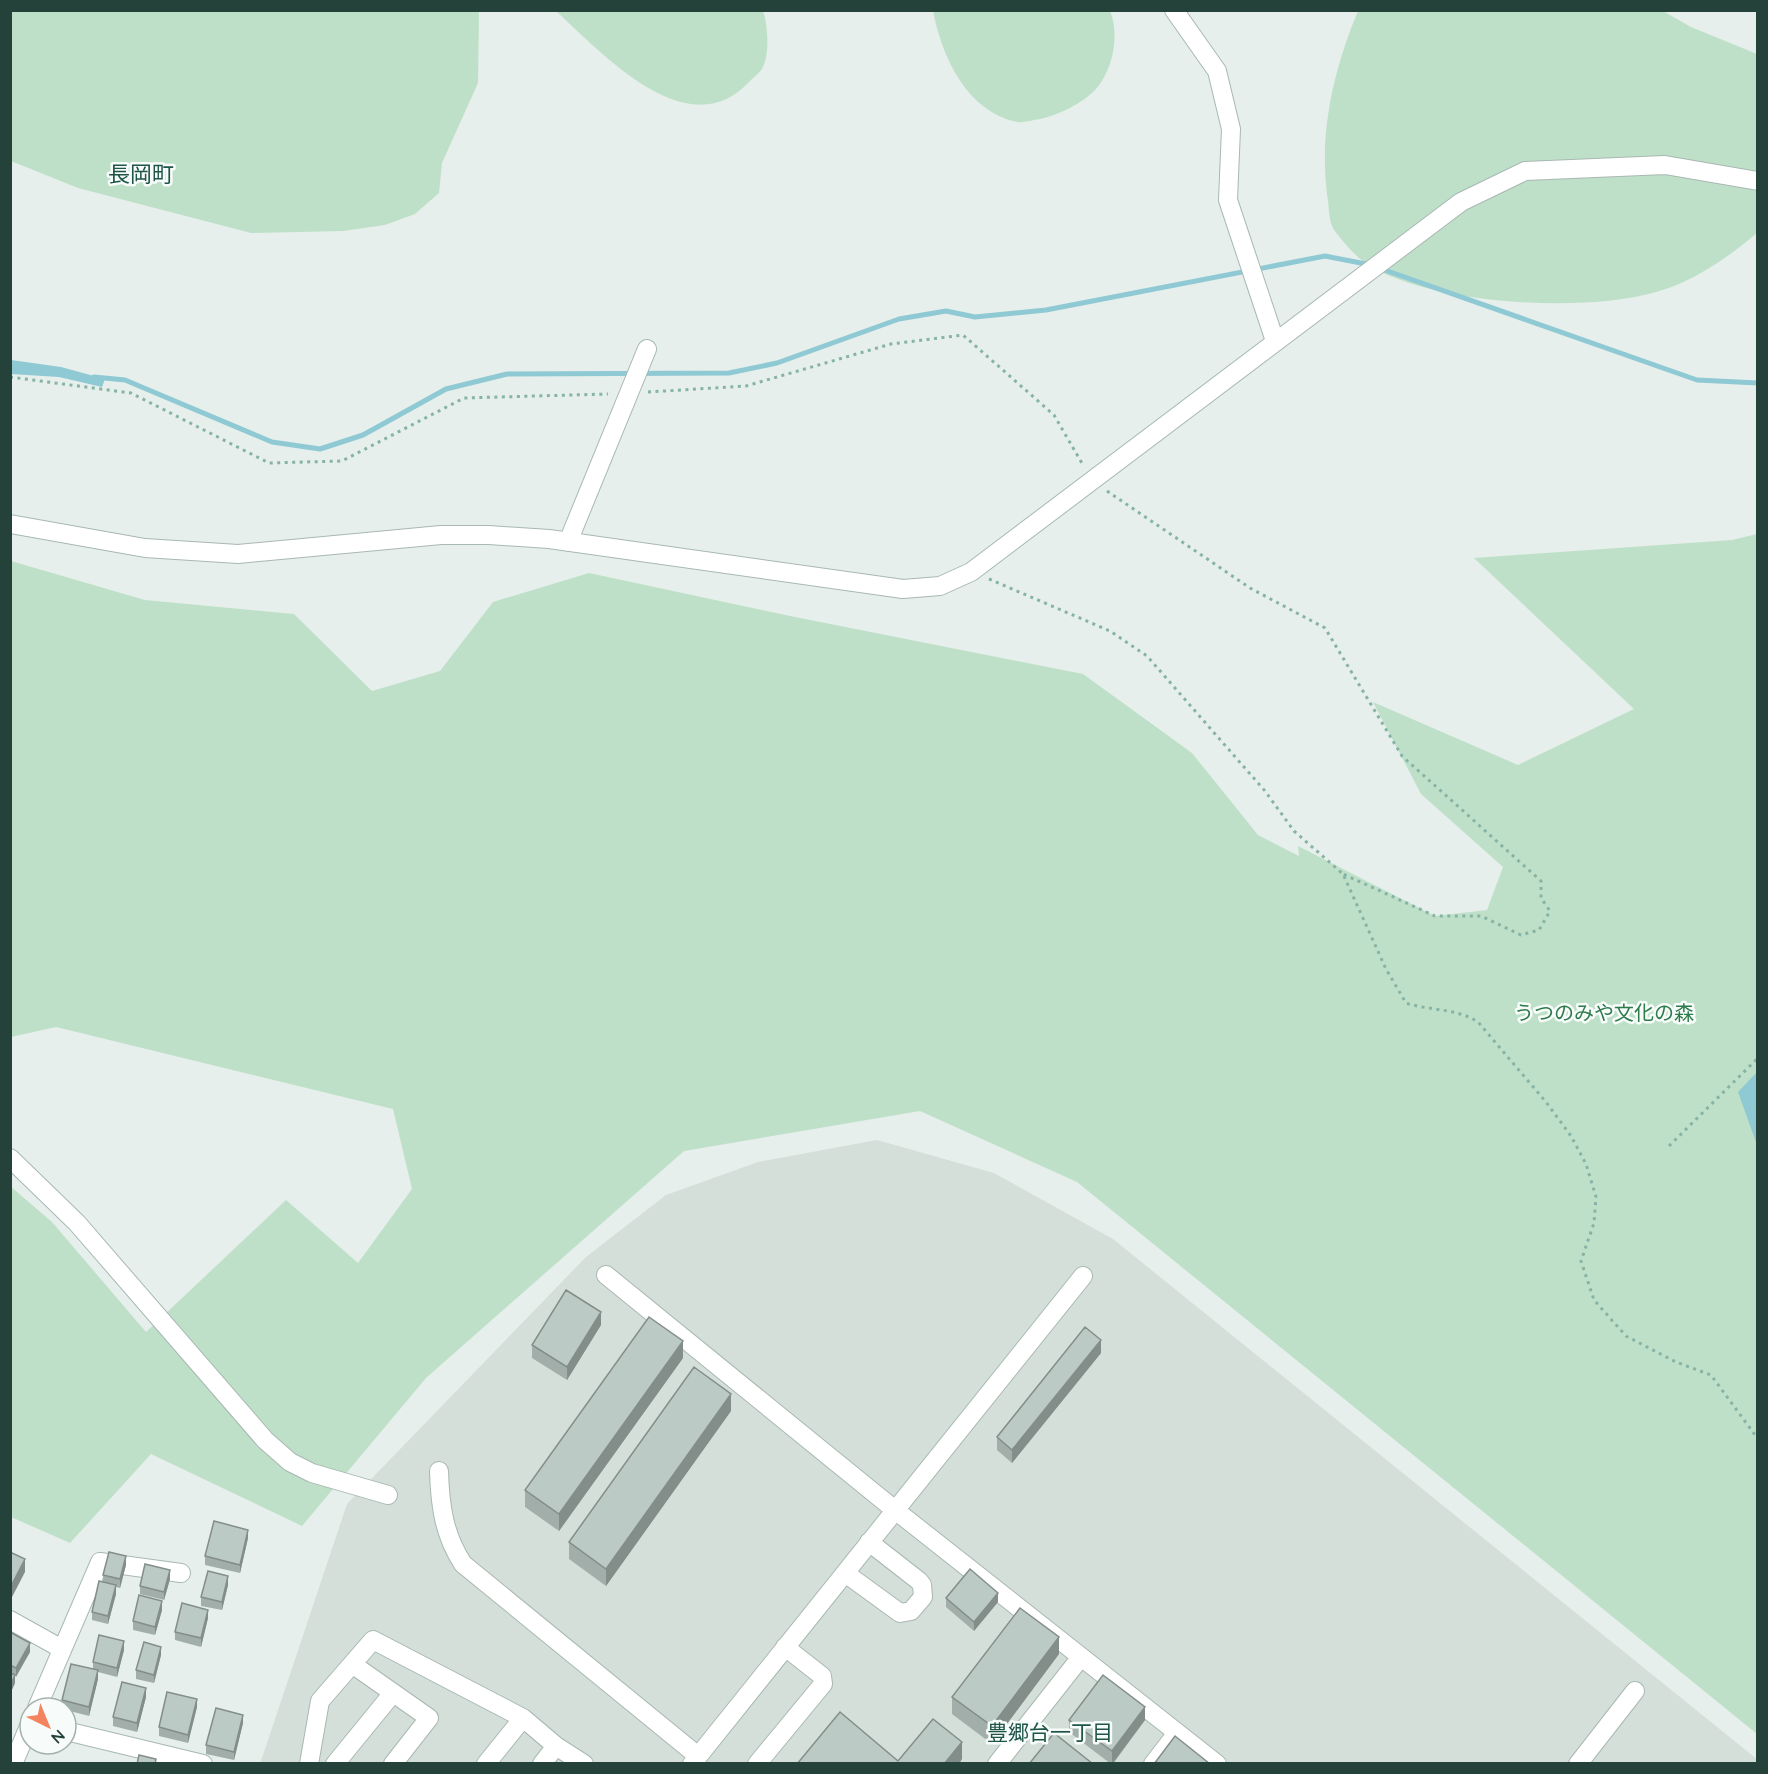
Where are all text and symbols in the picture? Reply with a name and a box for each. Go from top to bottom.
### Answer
district label: 長岡町 [108,160,174,188]
park label: うつのみや文化の森 [1514,1000,1694,1025]
north arrow [18,1696,78,1756]
district label: 豊郷台一丁目 [987,1719,1113,1745]
text: N [47,1726,69,1748]

